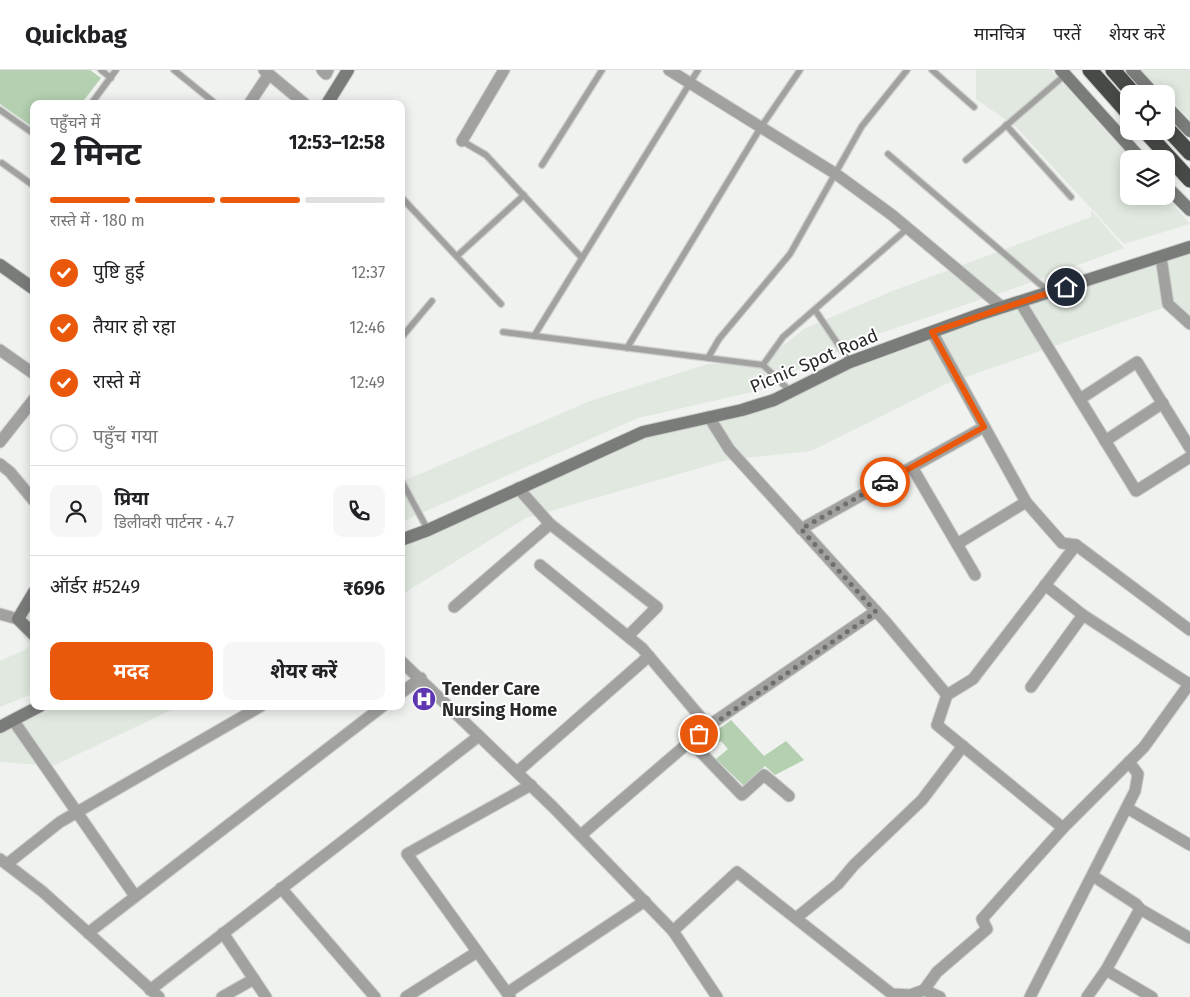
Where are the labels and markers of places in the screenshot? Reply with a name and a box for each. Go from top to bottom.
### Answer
pin [1045,266,1087,308]
place label: Tender Care Nursing Home [442,678,557,721]
hospital icon: Tender Care Nursing Home [411,686,437,712]
pin [678,713,720,755]

